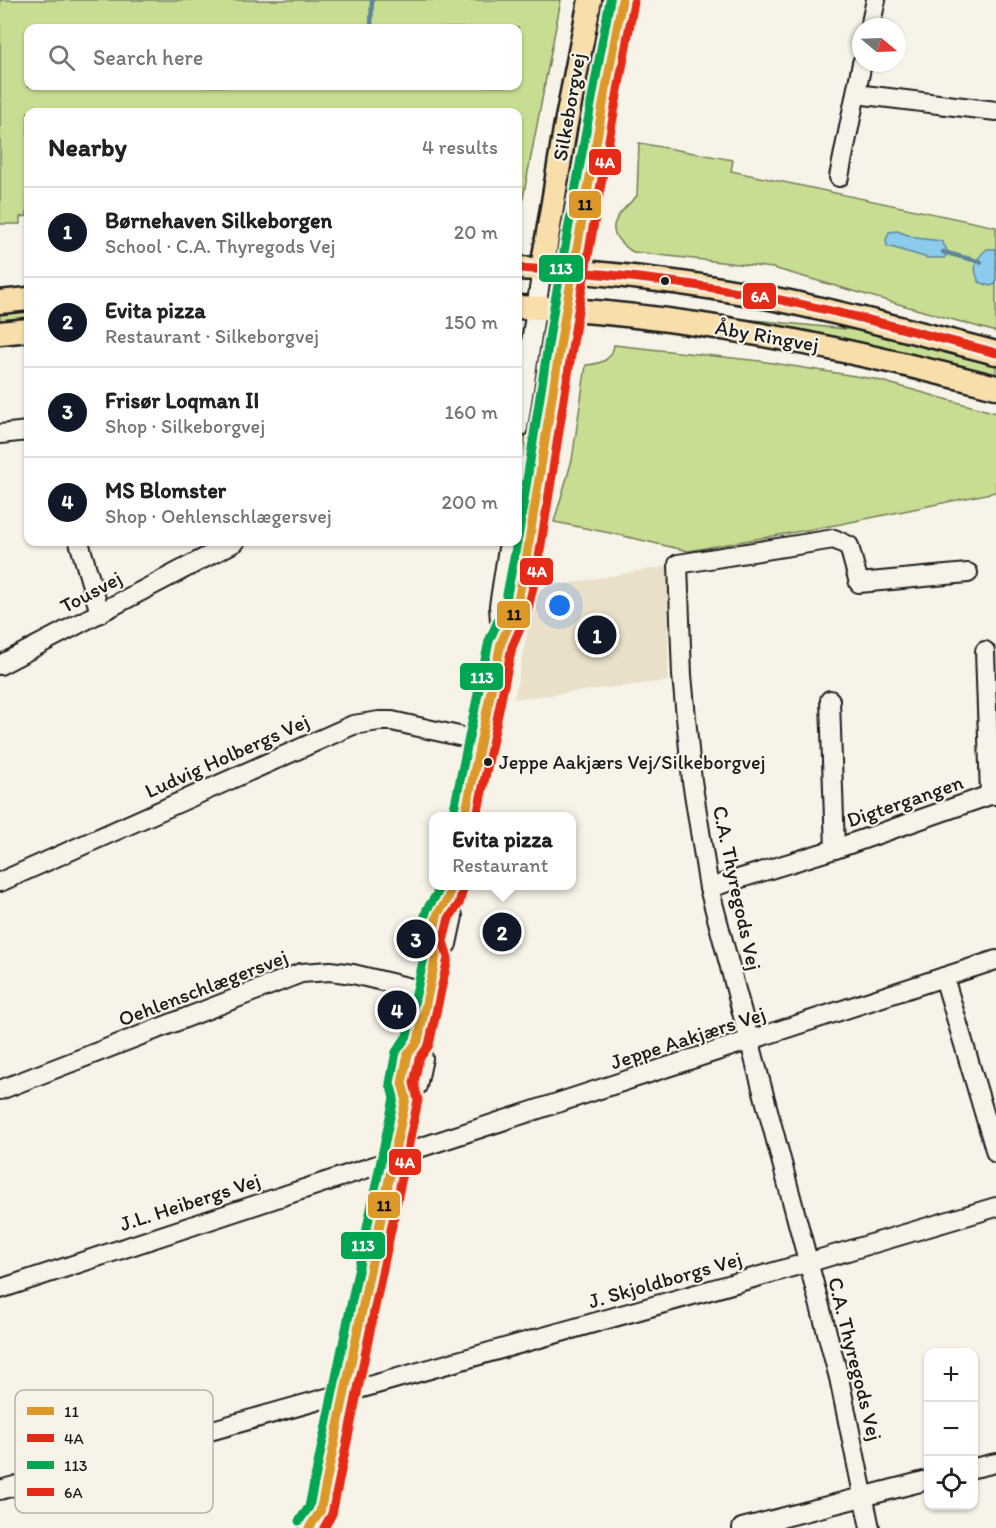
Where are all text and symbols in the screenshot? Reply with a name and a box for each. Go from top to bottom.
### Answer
north arrow [852,18,906,72]
search box [24,24,522,90]
icon: search [45,41,78,74]
text: Search here [93,44,203,71]
street label: Silkeborgvej [547,51,590,163]
text: Nearby [48,131,127,163]
text: 4 results [422,135,498,159]
line badge: 4A [588,148,622,176]
text: 4A [595,153,616,172]
line badge: 11 [568,190,602,219]
text: 11 [578,195,593,214]
text: Børnehaven Silkeborgen [105,207,332,234]
text: 1 [63,220,72,244]
text: 20 m [454,220,498,244]
text: School · C.A. Thyregods Vej [105,234,336,258]
line badge: 113 [538,254,584,283]
text: 113 [549,259,573,278]
unlabelled marker [659,275,671,287]
line badge: 6A [742,282,777,310]
text: 6A [751,287,770,306]
text: Evita pizza [105,297,206,324]
text: 2 [62,310,73,334]
text: 150 m [445,310,498,334]
street label: Åby Ringvej [713,314,821,357]
text: Restaurant · Silkeborgvej [105,324,319,348]
text: Frisør Loqman II [105,387,259,414]
text: 3 [62,400,73,424]
text: 160 m [445,400,498,424]
text: Shop · Silkeborgvej [105,414,265,438]
text: MS Blomster [105,477,226,504]
text: 4 [61,490,74,514]
text: 200 m [442,490,498,514]
text: Shop · Oehlenschlægersvej [105,504,332,528]
line badge: 4A [519,557,554,586]
text: 4A [527,562,548,581]
street label: Tousvej [56,565,126,618]
your location [545,591,574,620]
line badge: 11 [496,600,531,629]
text: 11 [507,605,522,624]
pin: 1 [578,612,616,658]
line badge: 113 [459,662,504,691]
text: 113 [470,668,494,687]
street label: Ludvig Holbergs Vej [141,708,313,803]
place label: Jeppe Aakjærs Vej/Silkeborgvej [499,750,765,774]
marker: Jeppe Aakjærs Vej/Silkeborgvej [482,756,494,768]
street label: Digtergangen [843,769,967,832]
street label: C.A. Thyregods Vej [708,803,767,973]
popup [429,812,576,890]
text: Evita pizza [452,826,553,853]
text: Restaurant [452,853,548,877]
pin: 2 [482,910,522,954]
pin: 3 [396,916,436,962]
street label: Oehlenschlægersvej [115,944,291,1031]
pin: 4 [378,988,416,1032]
street label: Jeppe Aakjærs Vej [607,1001,769,1074]
line badge: 4A [388,1148,422,1176]
text: 4A [395,1153,416,1172]
street label: J.L. Heibergs Vej [116,1167,263,1236]
line badge: 11 [367,1191,401,1219]
text: 11 [377,1196,392,1215]
line badge: 113 [340,1231,386,1260]
text: 113 [351,1236,375,1255]
street label: J. Skjoldborgs Vej [585,1246,745,1313]
street label: C.A. Thyregods Vej [823,1274,888,1443]
map controls [924,1348,978,1510]
button: + [924,1348,978,1402]
legend [15,1390,213,1513]
text: 11 [64,1402,79,1421]
button: − [924,1402,978,1456]
text: 4A [64,1429,84,1448]
text: 113 [64,1456,88,1475]
button: locate [924,1456,978,1510]
text: 6A [64,1483,83,1502]

